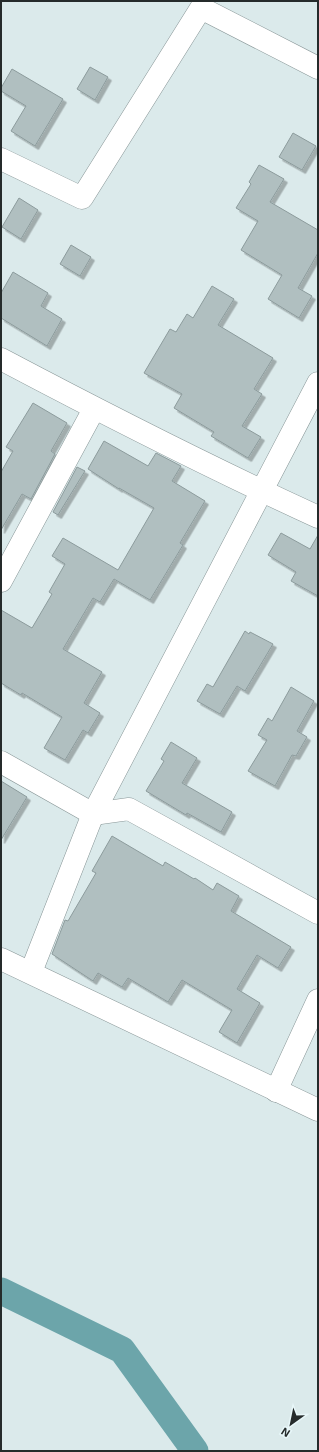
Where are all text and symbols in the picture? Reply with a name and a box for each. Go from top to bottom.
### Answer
north arrow [271,1404,311,1444]
text: N [278,1425,292,1440]

